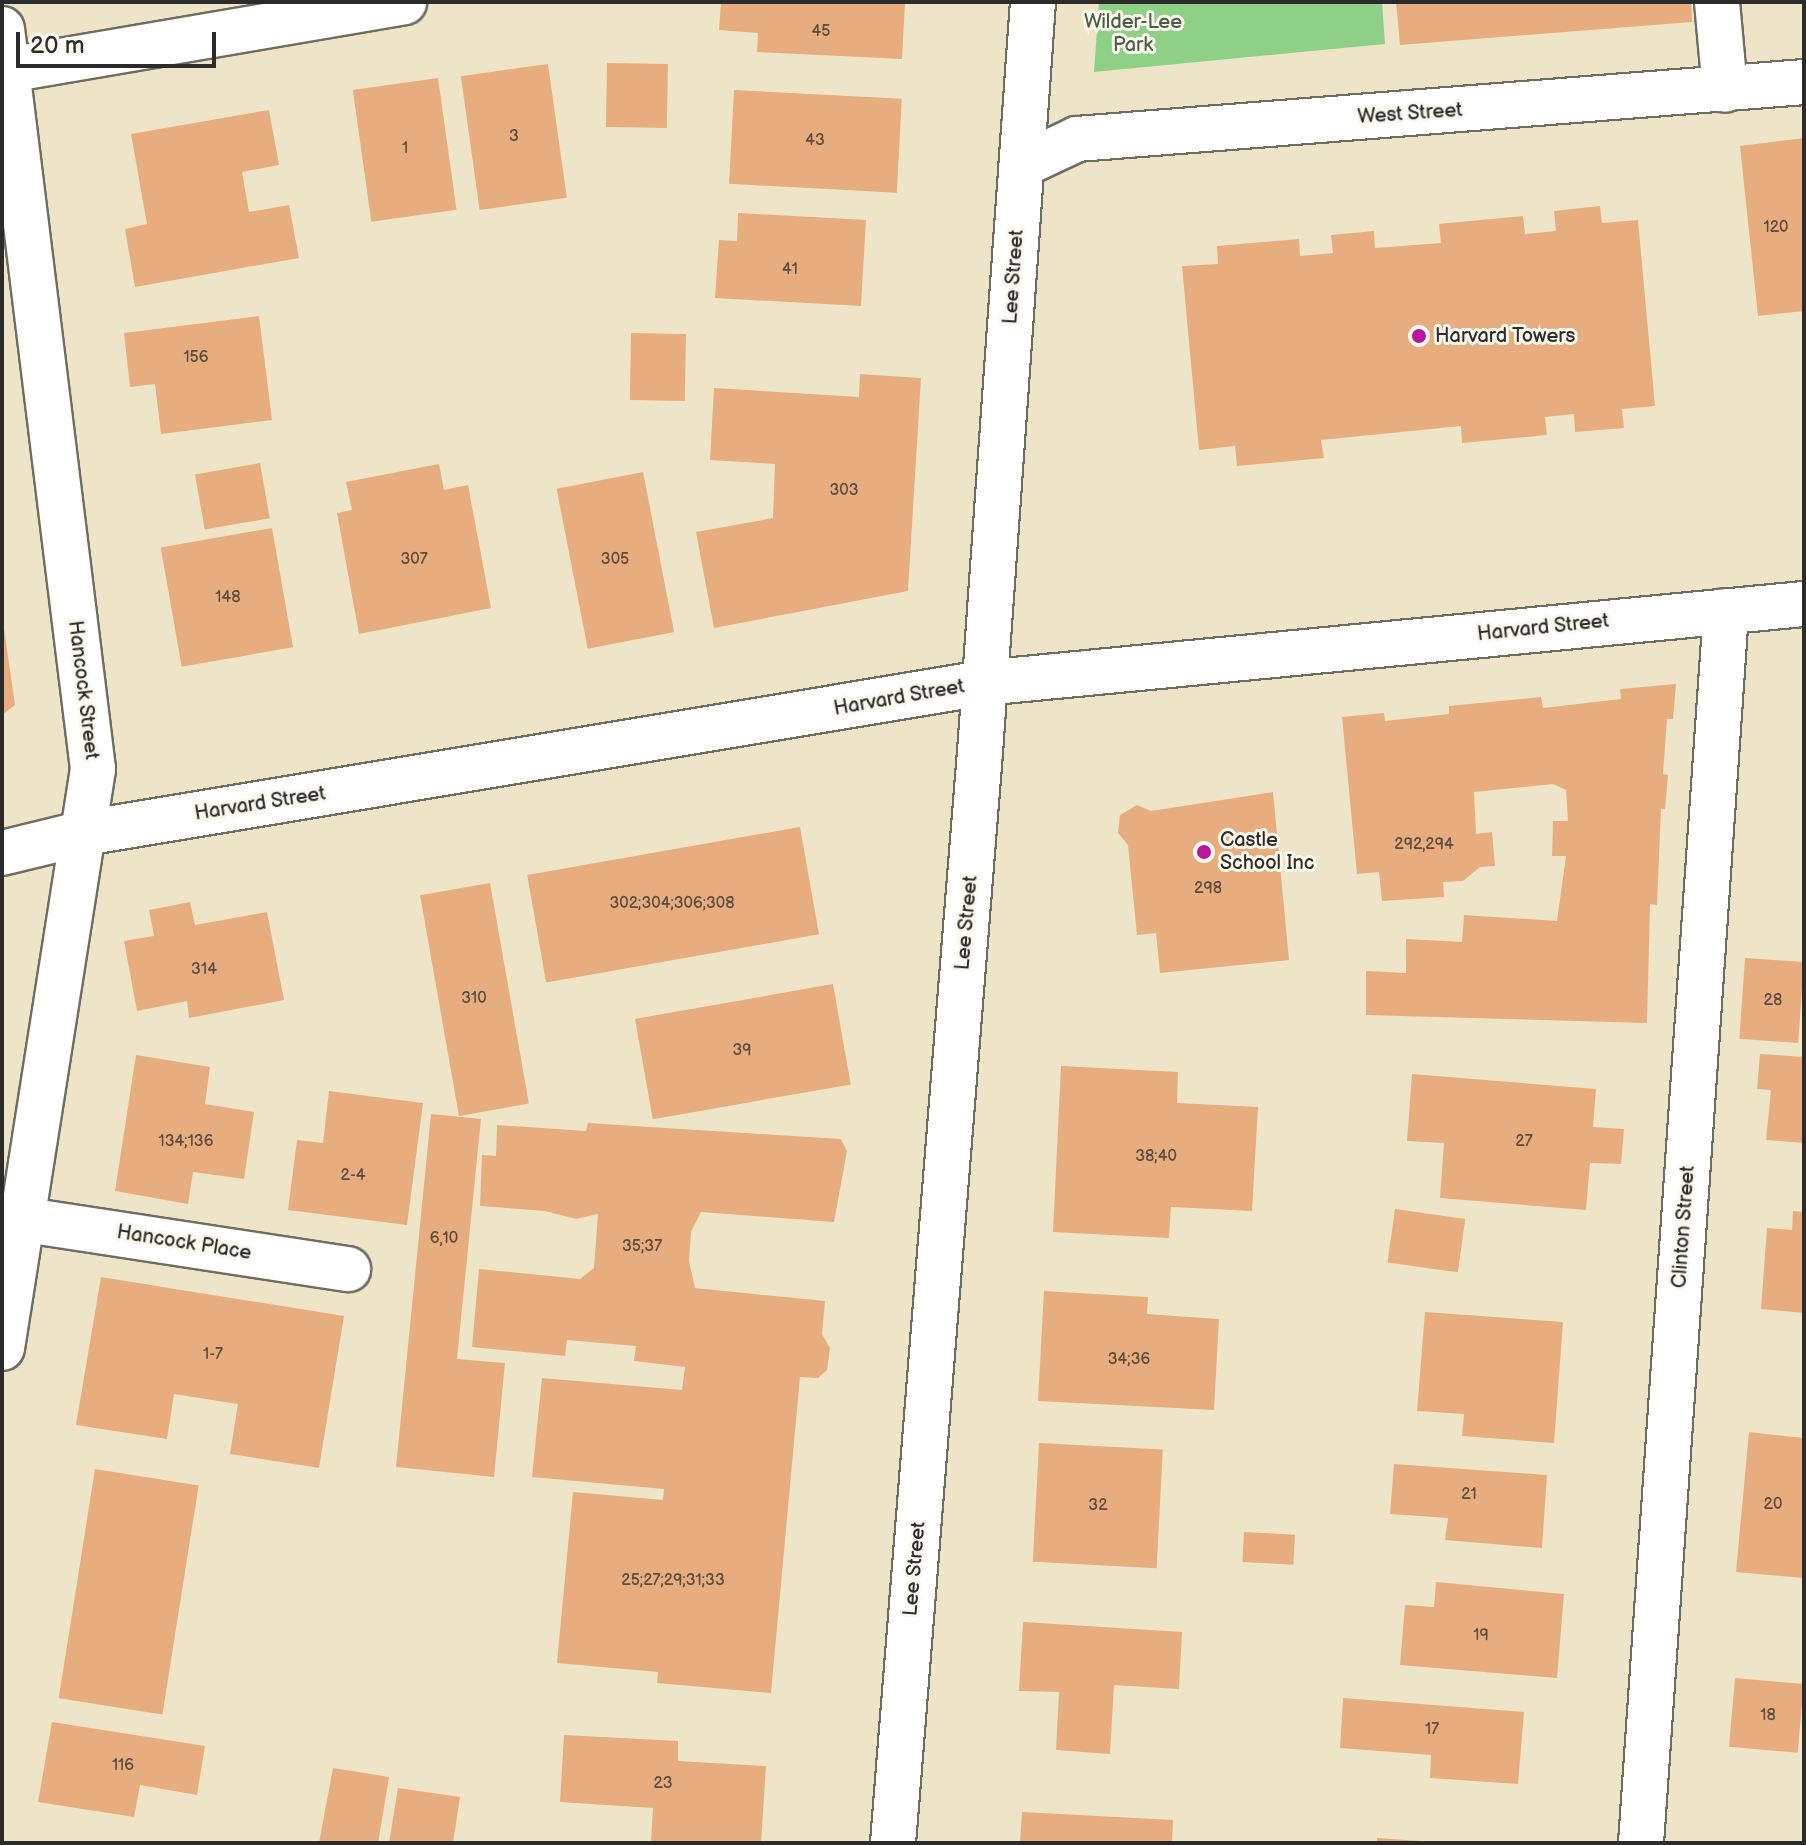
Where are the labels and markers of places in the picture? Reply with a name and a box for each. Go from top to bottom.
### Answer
place label: Harvard Towers [1435,324,1576,348]
marker: Harvard Towers [1410,327,1428,345]
place label: Castle School Inc [1220,828,1314,875]
marker: Castle School Inc [1195,843,1213,861]

